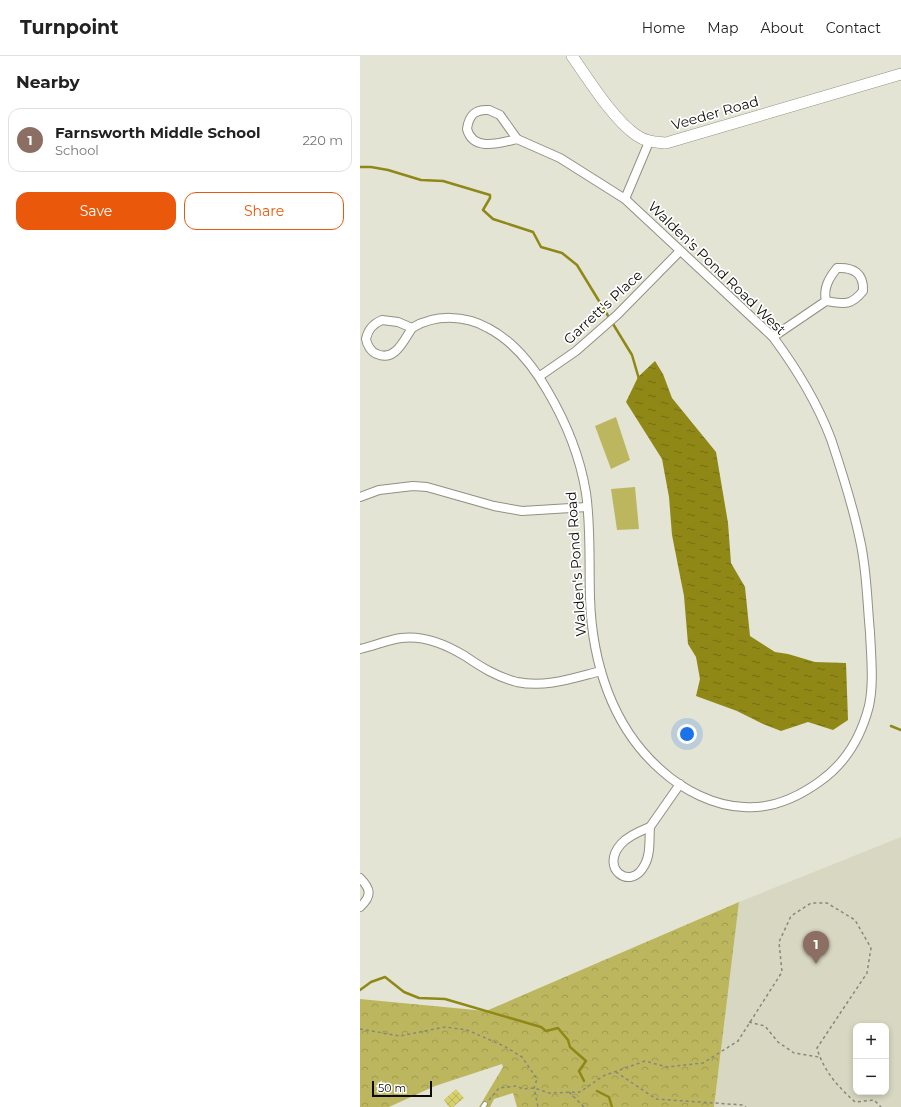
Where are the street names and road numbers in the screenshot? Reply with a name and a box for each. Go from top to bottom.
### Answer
street label: Veeder Road [669,92,761,134]
street label: Walden's Pond Road West [644,197,790,339]
street label: Garrett's Place [560,266,646,348]
street label: Walden's Pond Road [562,491,590,637]

